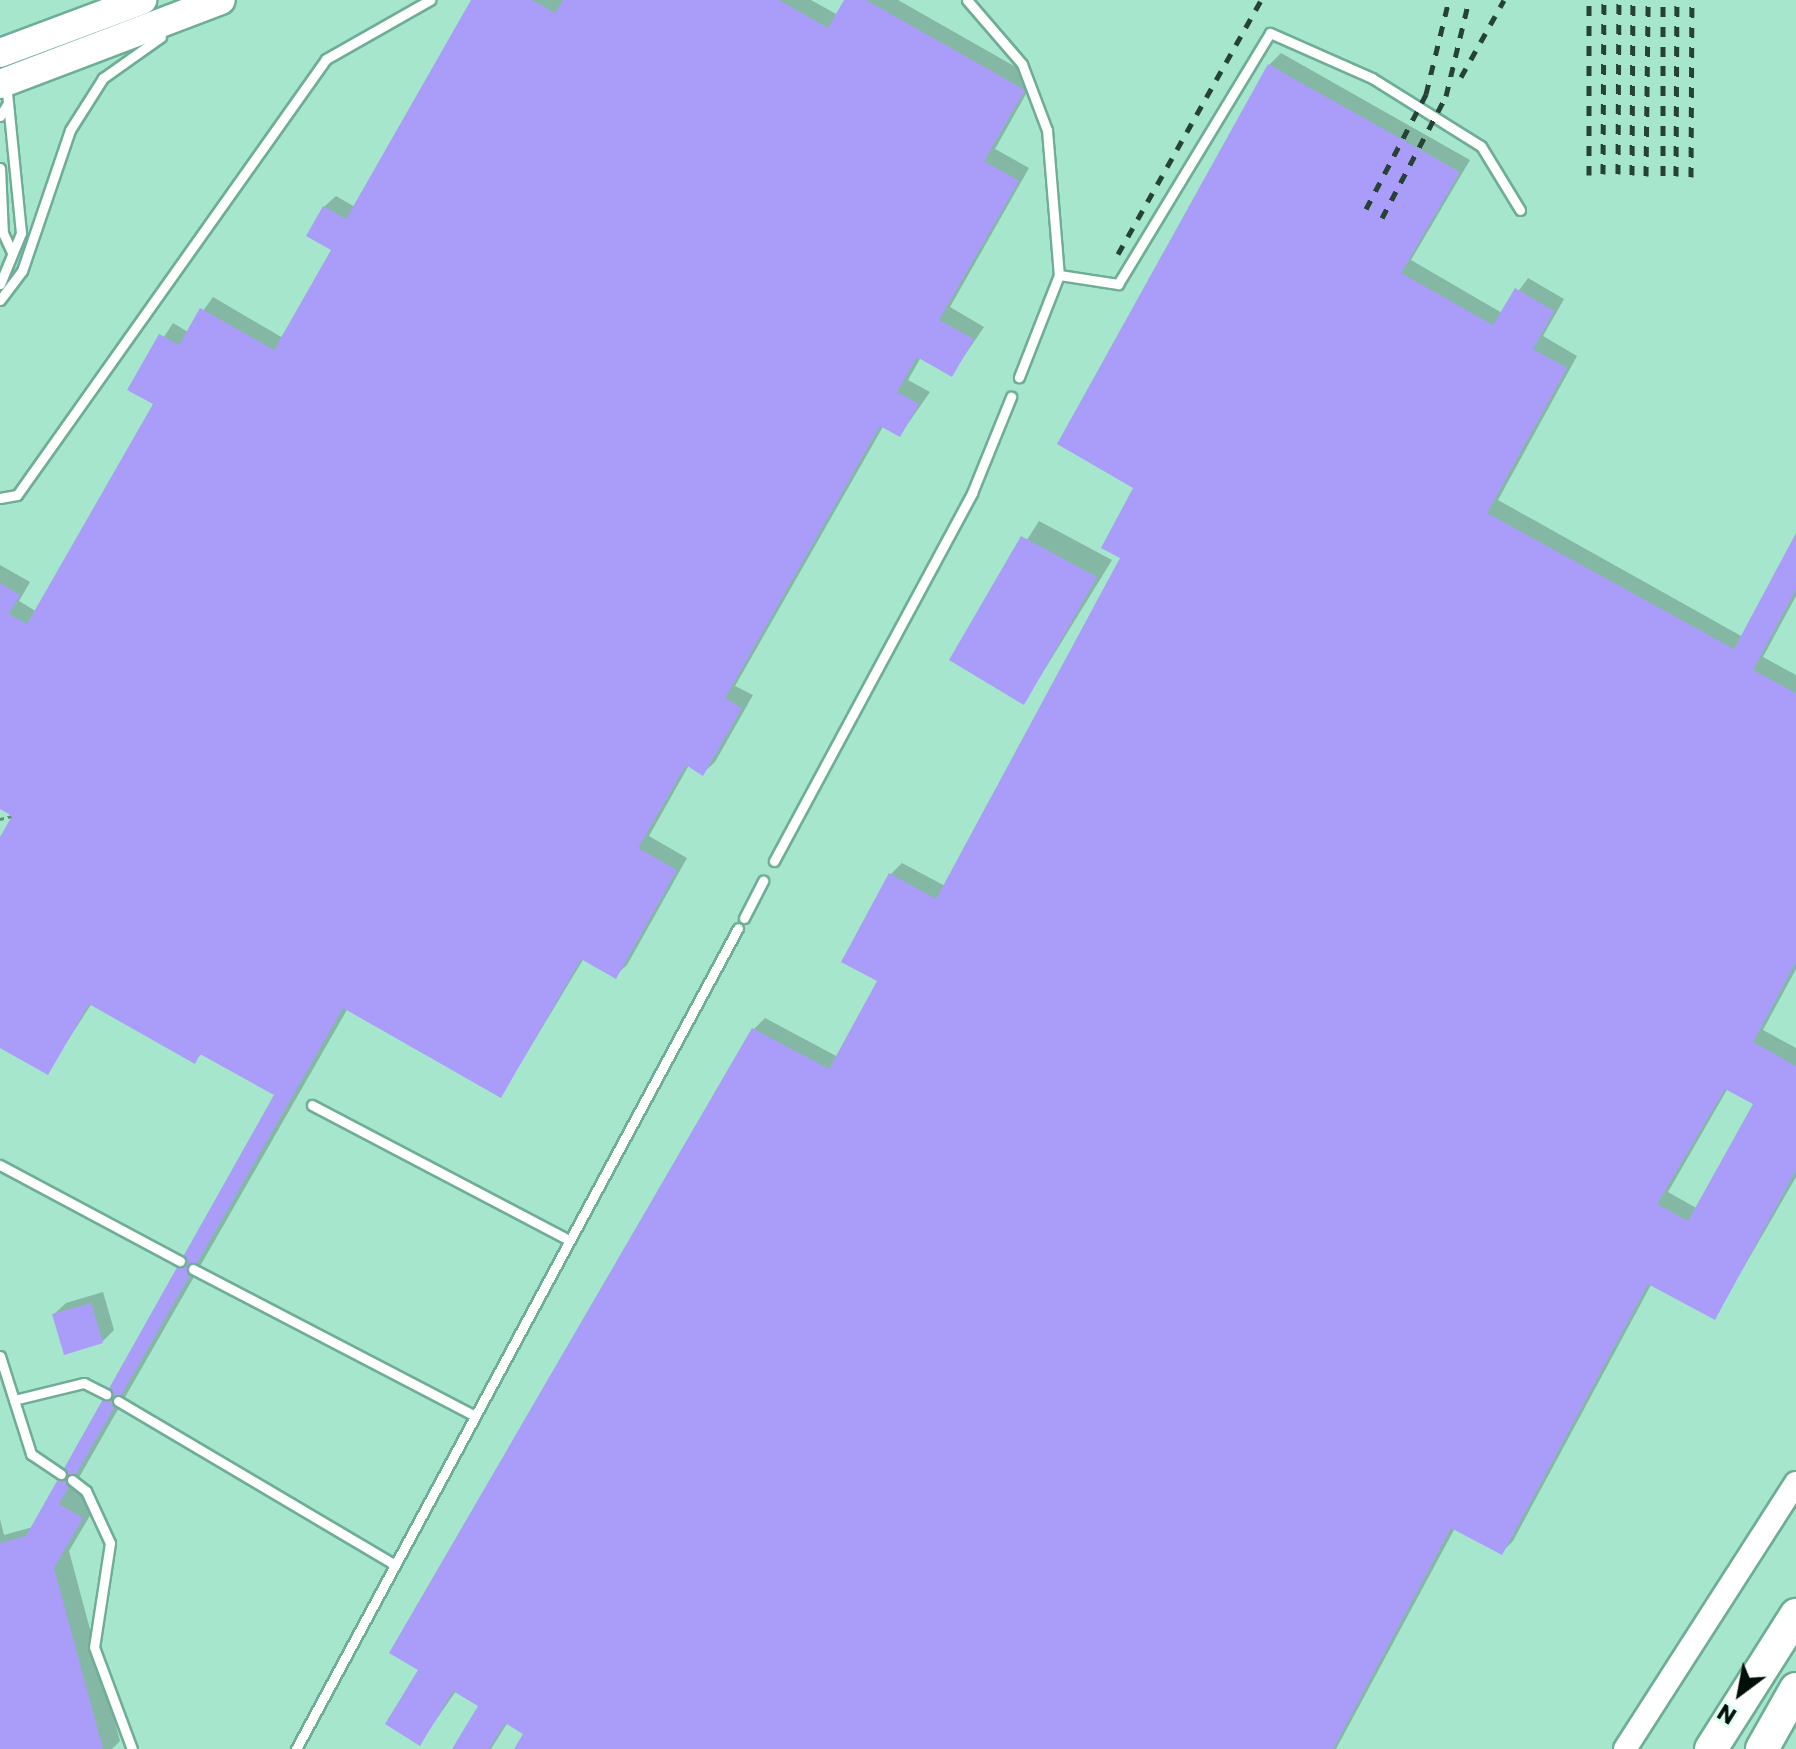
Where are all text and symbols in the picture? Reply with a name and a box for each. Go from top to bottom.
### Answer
north arrow [1700,1653,1780,1733]
text: N [1712,1696,1742,1731]

